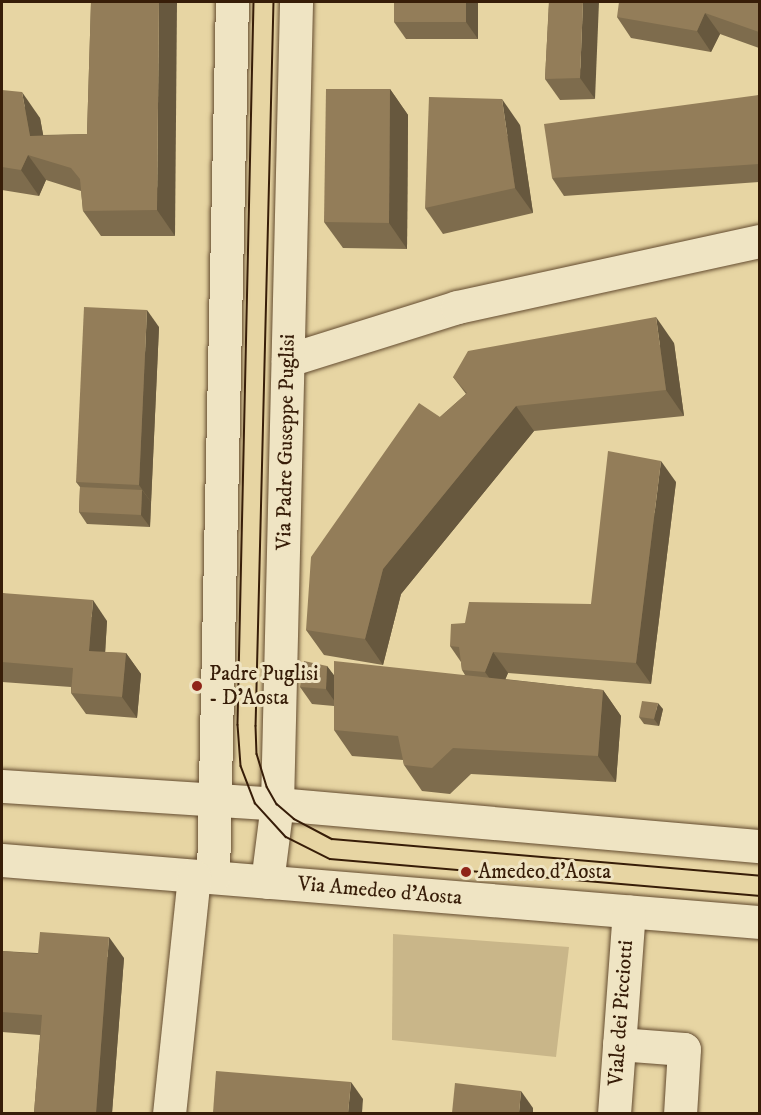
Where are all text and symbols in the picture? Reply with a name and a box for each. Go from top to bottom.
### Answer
street label: Via Padre Guseppe Puglisi [272,334,300,550]
place label: Padre Puglisi - D'Aosta [209,661,318,711]
marker: Padre Puglisi - D'Aosta [190,679,204,693]
place label: Amedeo d'Aosta [478,859,611,885]
marker: Amedeo d'Aosta [459,865,473,879]
street label: Via Amedeo d'Aosta [297,871,463,911]
street label: Viale dei Picciotti [603,939,639,1087]

